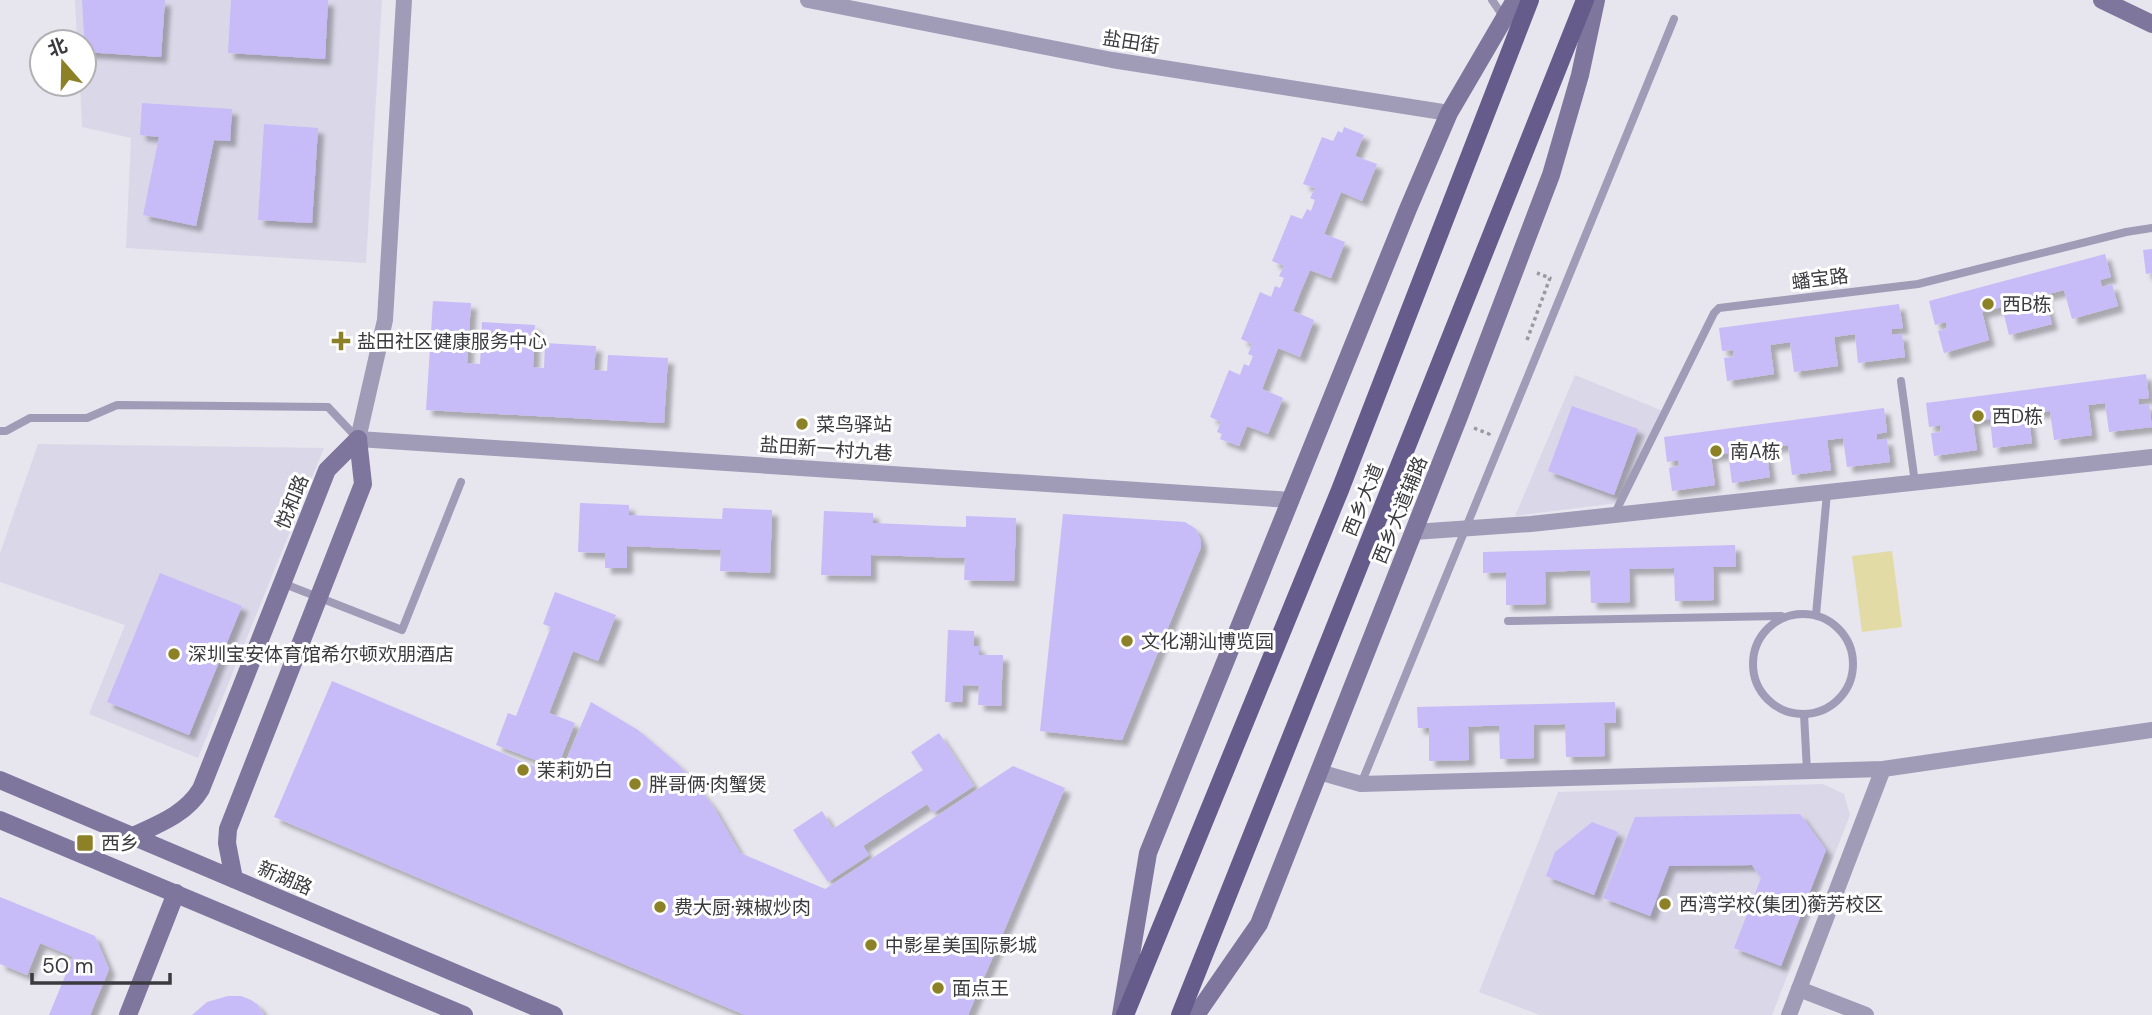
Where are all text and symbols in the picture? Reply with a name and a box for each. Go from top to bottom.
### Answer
street label: 盐田街 [1101,25,1161,59]
north arrow [28,28,98,98]
text: 北 [44,32,71,62]
street label: 蟠宝路 [1790,263,1850,295]
place label: 西B栋 [2002,292,2051,317]
marker: 西B栋 [1980,296,1996,312]
place label: 盐田社区健康服务中心 [357,329,547,354]
marker: 盐田社区健康服务中心 [331,331,351,351]
place label: 西D栋 [1992,404,2043,429]
marker: 西D栋 [1970,408,1986,424]
place label: 菜鸟驿站 [816,412,892,437]
marker: 菜鸟驿站 [794,416,810,432]
street label: 盐田新一村九巷 [759,432,893,466]
place label: 南A栋 [1730,439,1781,464]
marker: 南A栋 [1708,443,1724,459]
street label: 西乡大道辅路 [1367,452,1433,568]
street label: 西乡大道 [1337,460,1389,540]
street label: 悦和路 [270,471,314,533]
place label: 文化潮汕博览园 [1141,629,1274,654]
marker: 文化潮汕博览园 [1119,633,1135,649]
place label: 深圳宝安体育馆希尔顿欢朋酒店 [188,642,454,667]
marker: 深圳宝安体育馆希尔顿欢朋酒店 [166,646,182,662]
place label: 茉莉奶白 [537,758,613,783]
marker: 茉莉奶白 [515,762,531,778]
place label: 胖哥俩·肉蟹煲 [649,772,767,797]
marker: 胖哥俩·肉蟹煲 [627,776,643,792]
place label: 西乡 [101,831,139,856]
marker: 西乡 [75,833,95,853]
street label: 新湖路 [254,855,316,901]
place label: 西湾学校(集团)蘅芳校区 [1679,892,1883,917]
place label: 费大厨·辣椒炒肉 [674,895,811,920]
marker: 西湾学校(集团)蘅芳校区 [1657,896,1673,912]
marker: 费大厨·辣椒炒肉 [652,899,668,915]
place label: 中影星美国际影城 [885,933,1037,958]
marker: 中影星美国际影城 [863,937,879,953]
scale bar [32,942,170,986]
text: 50 m [42,952,93,980]
place label: 面点王 [952,976,1009,1001]
marker: 面点王 [930,980,946,996]

